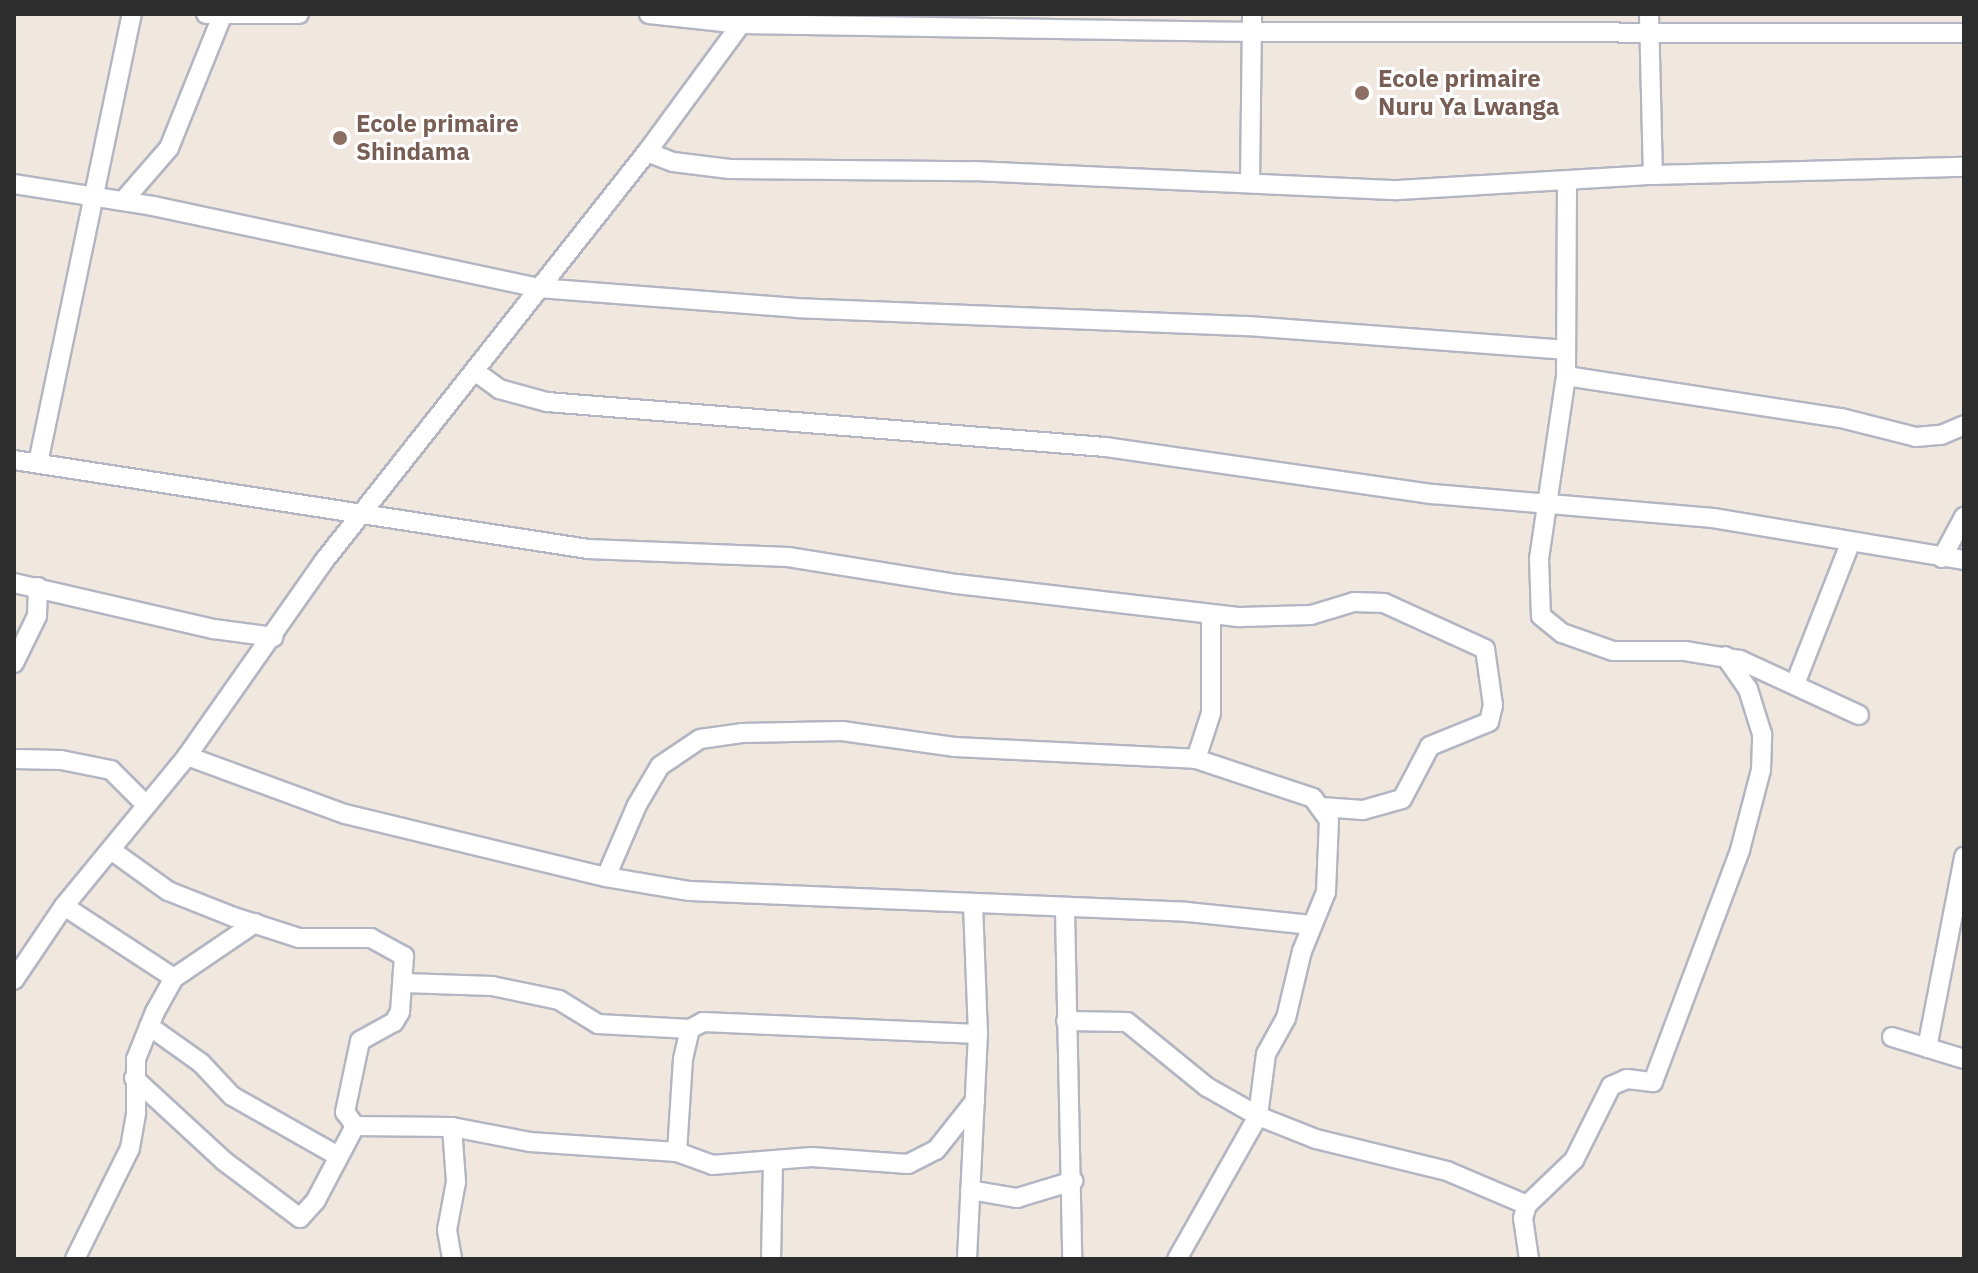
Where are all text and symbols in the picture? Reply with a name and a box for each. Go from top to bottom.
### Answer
place label: Ecole primaire Nuru Ya Lwanga [1378,65,1559,121]
marker: Ecole primaire Nuru Ya Lwanga [1353,84,1371,102]
place label: Ecole primaire Shindama [356,110,519,166]
marker: Ecole primaire Shindama [331,129,349,147]

